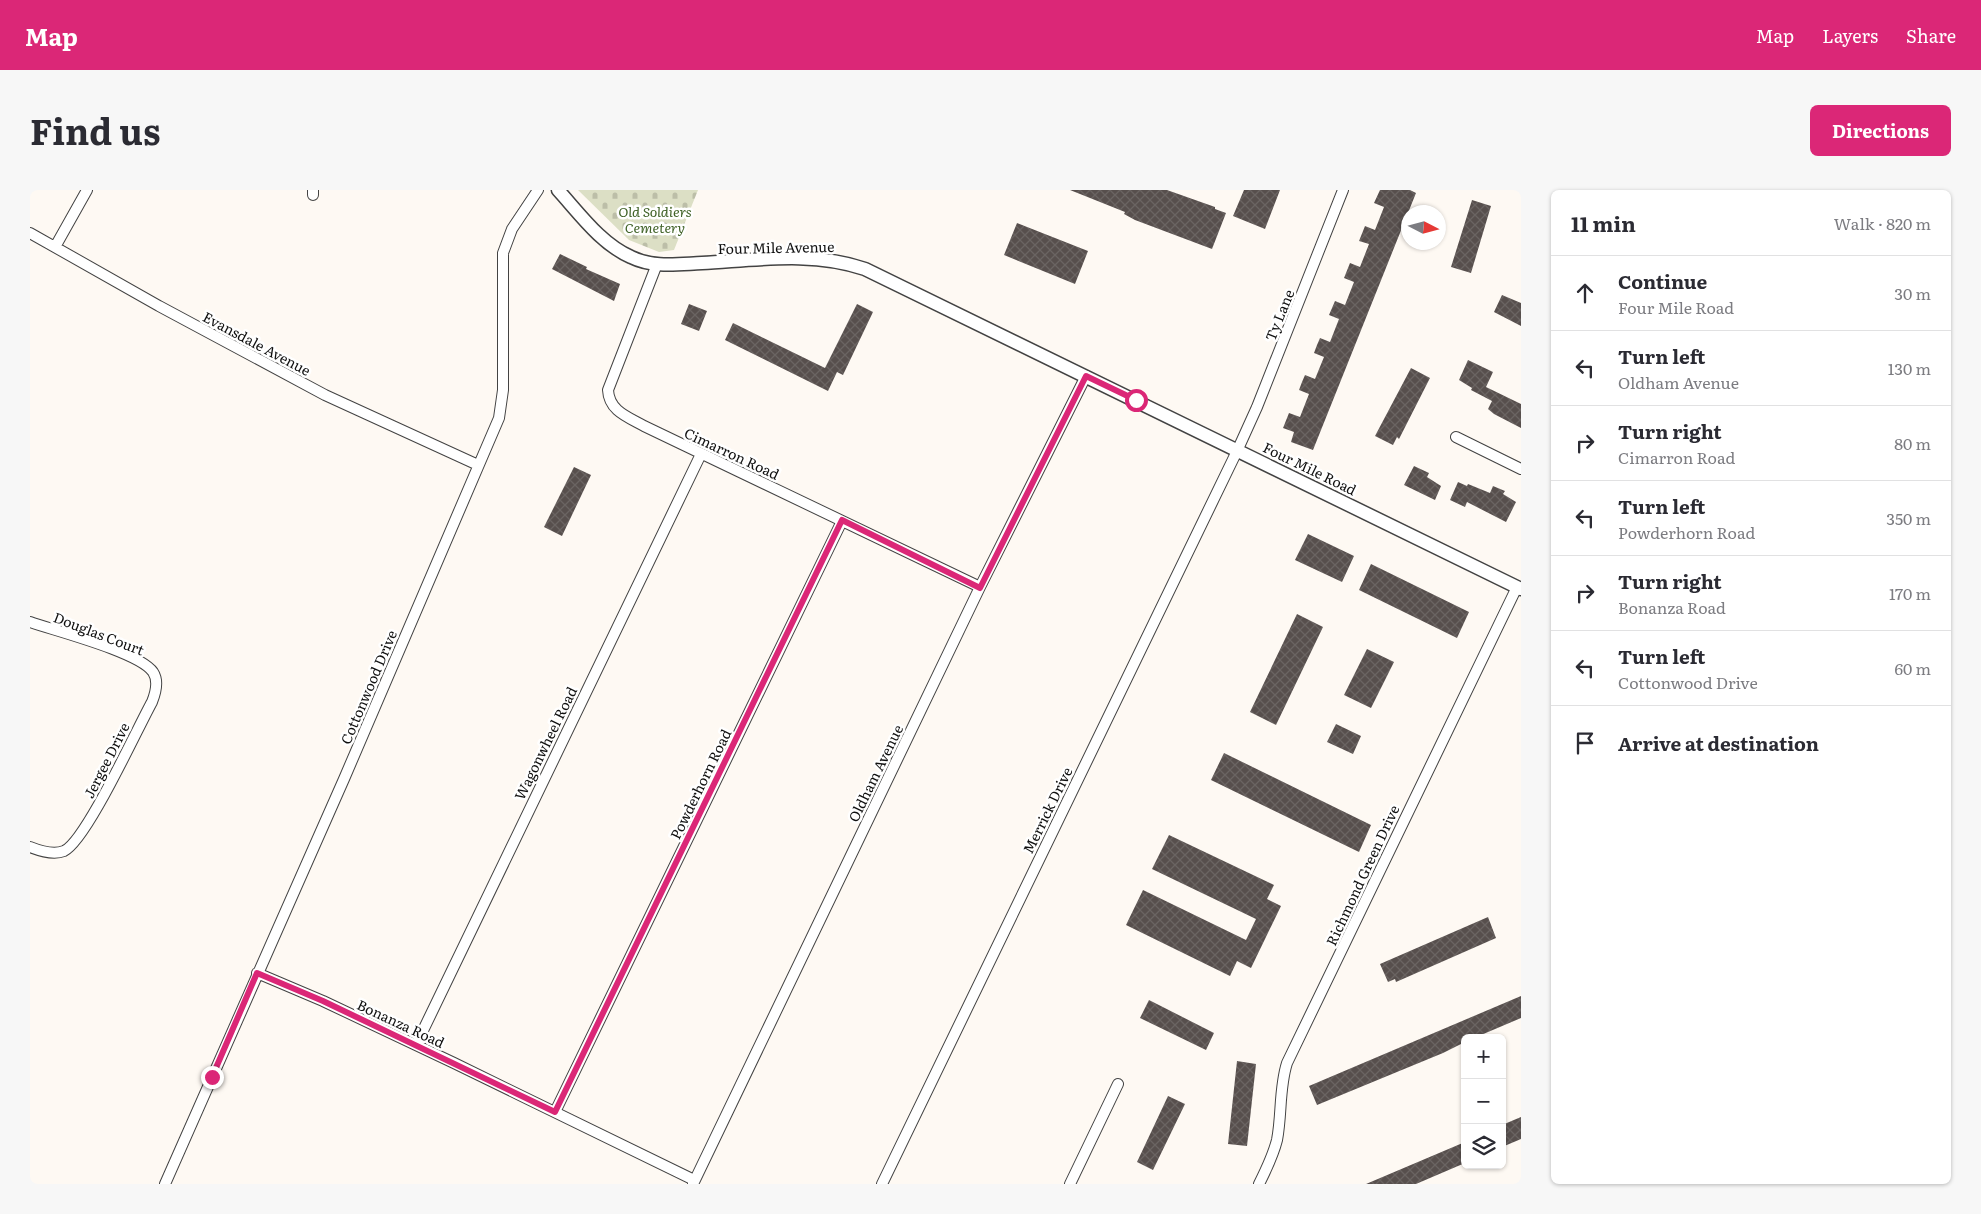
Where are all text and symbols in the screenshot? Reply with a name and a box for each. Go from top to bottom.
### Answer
text: Map [25,18,78,53]
text: Map [1756,22,1794,49]
text: Layers [1822,22,1878,49]
text: Share [1906,22,1956,49]
text: Find us [30,104,160,156]
button: Directions [1810,105,1951,156]
park label: Old Soldiers Cemetery [618,201,692,237]
north arrow [1401,205,1446,250]
text: 11 min [1571,207,1636,238]
text: Walk · 820 m [1834,211,1931,235]
street label: Four Mile Avenue [717,236,835,258]
text: Continue [1618,267,1707,295]
icon: ahead [1571,279,1599,307]
text: 30 m [1894,281,1931,305]
street label: Ty Lane [1260,286,1298,344]
text: Four Mile Road [1618,295,1734,319]
street label: Evansdale Avenue [200,306,314,380]
text: Turn left [1618,342,1705,370]
icon: left [1571,354,1599,382]
text: 130 m [1888,356,1931,380]
text: Oldham Avenue [1618,370,1739,394]
route start [1125,389,1148,412]
text: Turn right [1618,417,1722,445]
street label: Cimarron Road [681,422,783,484]
icon: right [1571,429,1599,457]
text: 80 m [1894,431,1931,455]
street label: Four Mile Road [1260,437,1360,499]
text: Cimarron Road [1618,445,1735,469]
text: Turn left [1618,492,1705,520]
icon: left [1571,504,1599,532]
text: 350 m [1886,506,1931,530]
text: Powderhorn Road [1618,520,1755,544]
text: Turn right [1618,567,1722,595]
icon: right [1571,579,1599,607]
text: 170 m [1889,581,1931,605]
text: Bonanza Road [1618,595,1726,619]
street label: Douglas Court [51,607,148,660]
street label: Cottonwood Drive [335,627,401,747]
text: Turn left [1618,642,1705,670]
icon: left [1571,654,1599,682]
text: 60 m [1894,656,1931,680]
text: Cottonwood Drive [1618,670,1758,694]
street label: Wagonwheel Road [509,683,581,803]
street label: Jergee Drive [78,719,134,801]
street label: Oldham Avenue [843,721,907,825]
street label: Powderhorn Road [665,725,736,842]
icon: arrive [1571,729,1599,757]
text: Arrive at destination [1618,729,1819,757]
street label: Merrick Drive [1017,763,1077,857]
street label: Richmond Green Drive [1321,801,1403,949]
street label: Bonanza Road [354,994,448,1052]
map controls [1461,1034,1506,1169]
button: + [1461,1034,1506,1079]
route end [201,1066,224,1089]
button: − [1461,1079,1506,1124]
button: layers [1461,1124,1506,1169]

